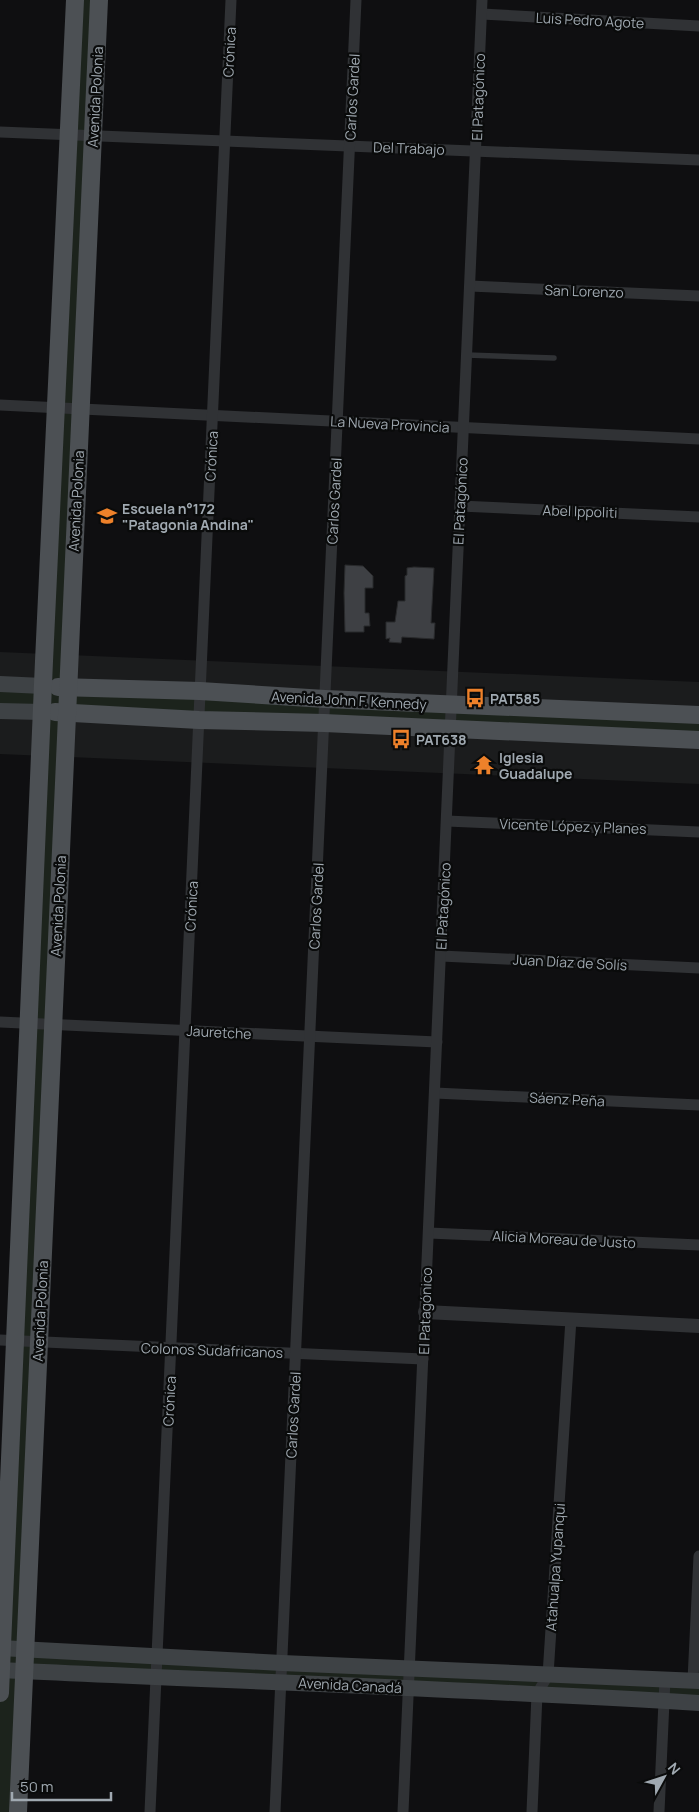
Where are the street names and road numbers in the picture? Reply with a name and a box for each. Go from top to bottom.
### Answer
street label: Luis Pedro Agote [535,8,645,32]
street label: Crónica [218,26,240,78]
street label: Avenida Polonia [83,46,107,148]
street label: Carlos Gardel [340,53,364,141]
street label: El Patagónico [467,53,489,141]
street label: Del Trabajo [373,137,445,159]
street label: San Lorenzo [544,280,624,302]
street label: La Nueva Provincia [330,411,450,437]
street label: Crónica [200,430,222,482]
street label: Avenida Polonia [64,450,88,552]
street label: Carlos Gardel [322,457,346,545]
street label: El Patagónico [448,457,472,545]
street label: Abel Ippoliti [542,500,618,522]
street label: Avenida John F. Kennedy [271,686,428,714]
street label: Vicente López y Planes [499,814,647,838]
street label: Avenida Polonia [46,855,70,957]
street label: Carlos Gardel [304,862,328,950]
street label: El Patagónico [431,862,455,950]
street label: Crónica [180,880,202,932]
street label: Juan Díaz de Solís [512,950,628,974]
street label: Jauretche [186,1021,252,1043]
street label: Sáenz Peña [529,1088,605,1110]
street label: Alicia Moreau de Justo [492,1226,636,1252]
street label: Avenida Polonia [28,1260,52,1362]
street label: El Patagónico [414,1267,436,1355]
street label: Colonos Sudafricanos [141,1338,283,1362]
street label: Carlos Gardel [281,1371,305,1459]
street label: Crónica [158,1375,180,1427]
street label: Atahualpa Yupanqui [541,1502,569,1632]
street label: Avenida Canadá [298,1673,402,1697]

